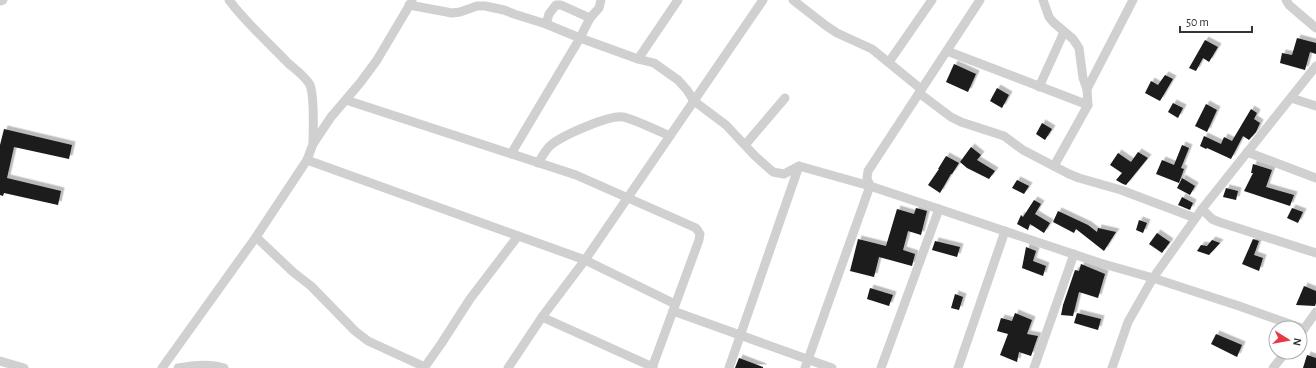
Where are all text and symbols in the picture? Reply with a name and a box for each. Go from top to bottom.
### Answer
scale bar [1180,8,1252,34]
text: 50 m [1186,16,1209,28]
north arrow [1268,320,1308,360]
text: N [1291,337,1303,347]

